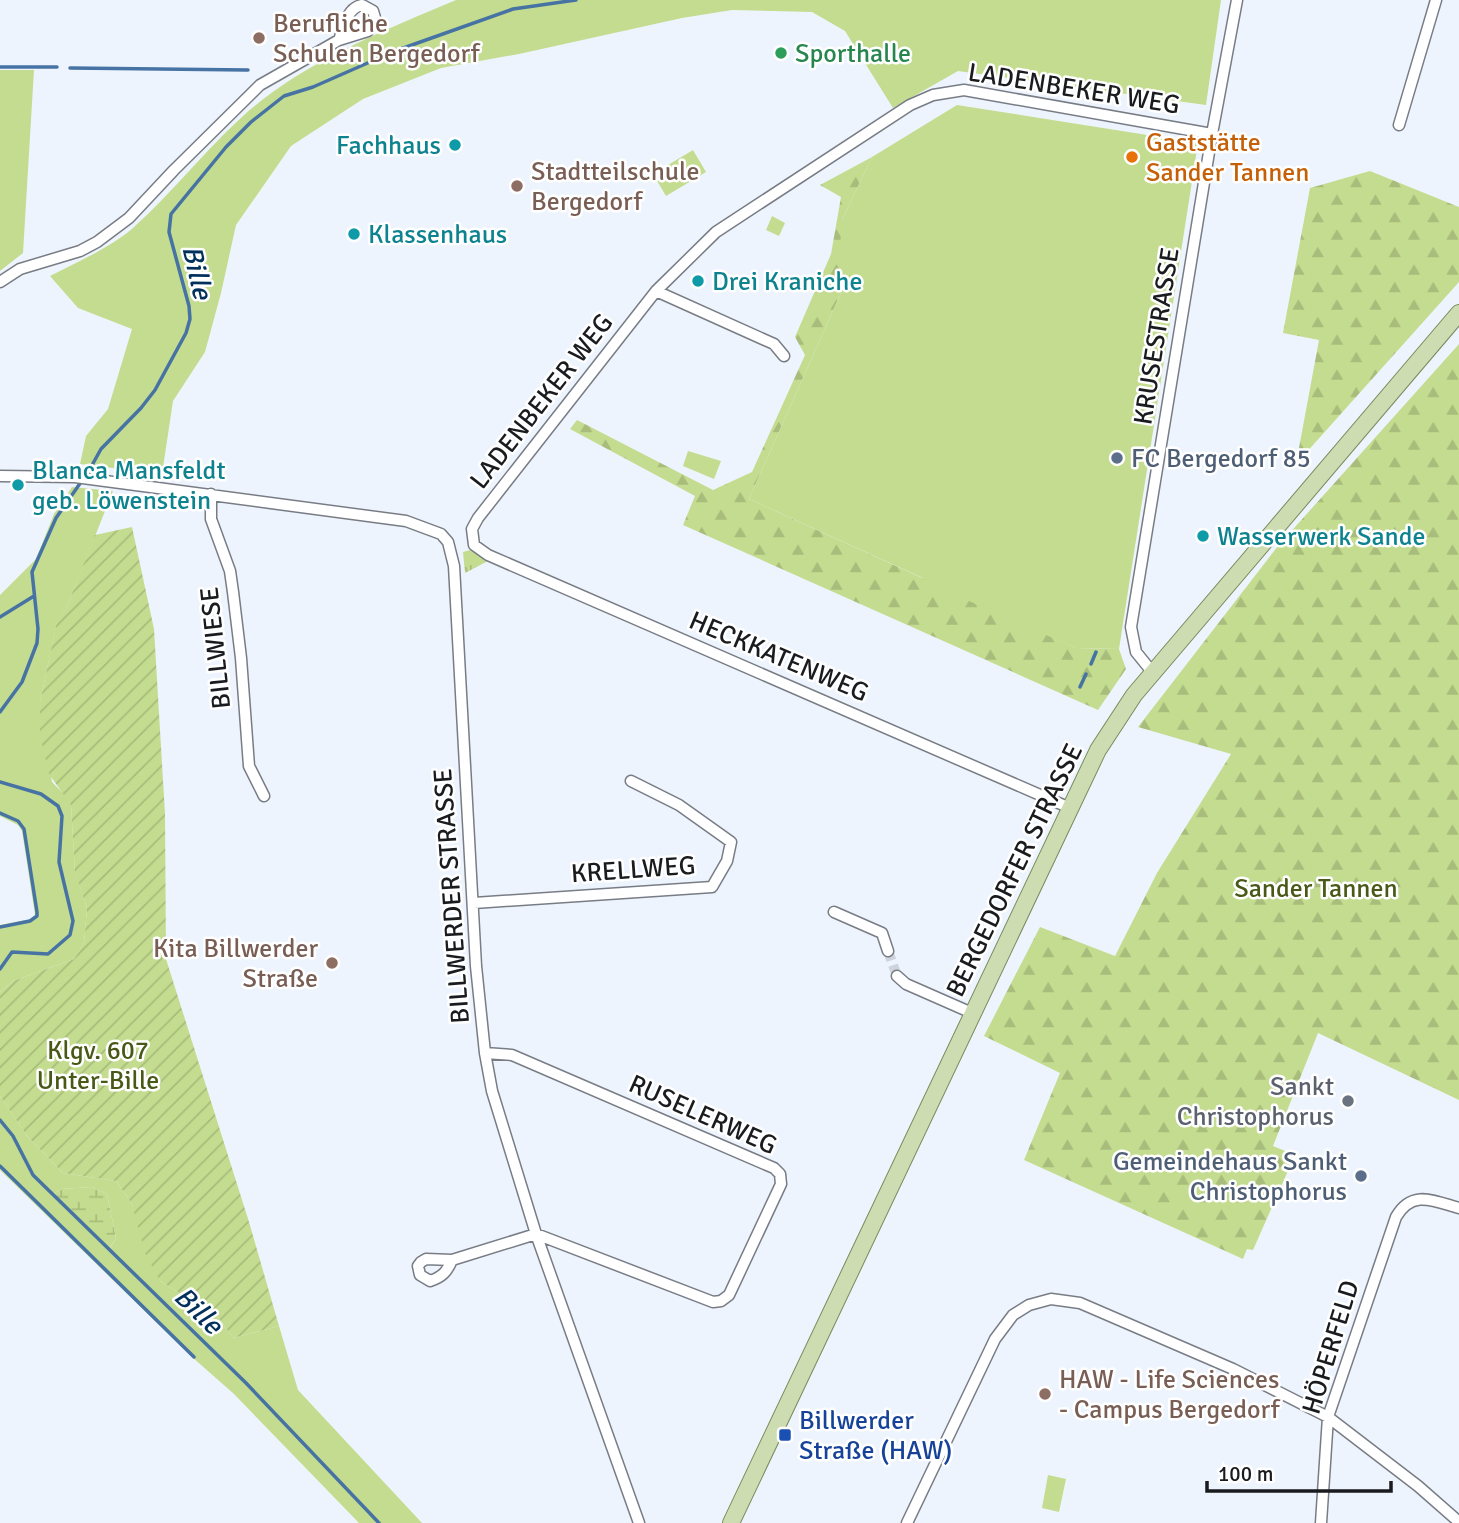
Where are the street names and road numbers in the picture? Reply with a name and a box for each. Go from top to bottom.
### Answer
street label: LADENBEKER WEG [966,56,1182,122]
street label: KRUSESTRASSE [1127,245,1187,427]
street label: LADENBEKER WEG [463,308,620,496]
street label: BILLWIESE [194,585,238,710]
street label: HECKKATENWEG [684,605,873,709]
street label: BERGEDORFER STRASSE [940,739,1090,1002]
street label: BILLWERDER STRASSE [427,767,477,1025]
street label: KRELLWEG [570,850,696,890]
street label: RUSELERWEG [624,1068,782,1162]
street label: HÖPERFELD [1295,1277,1366,1418]

